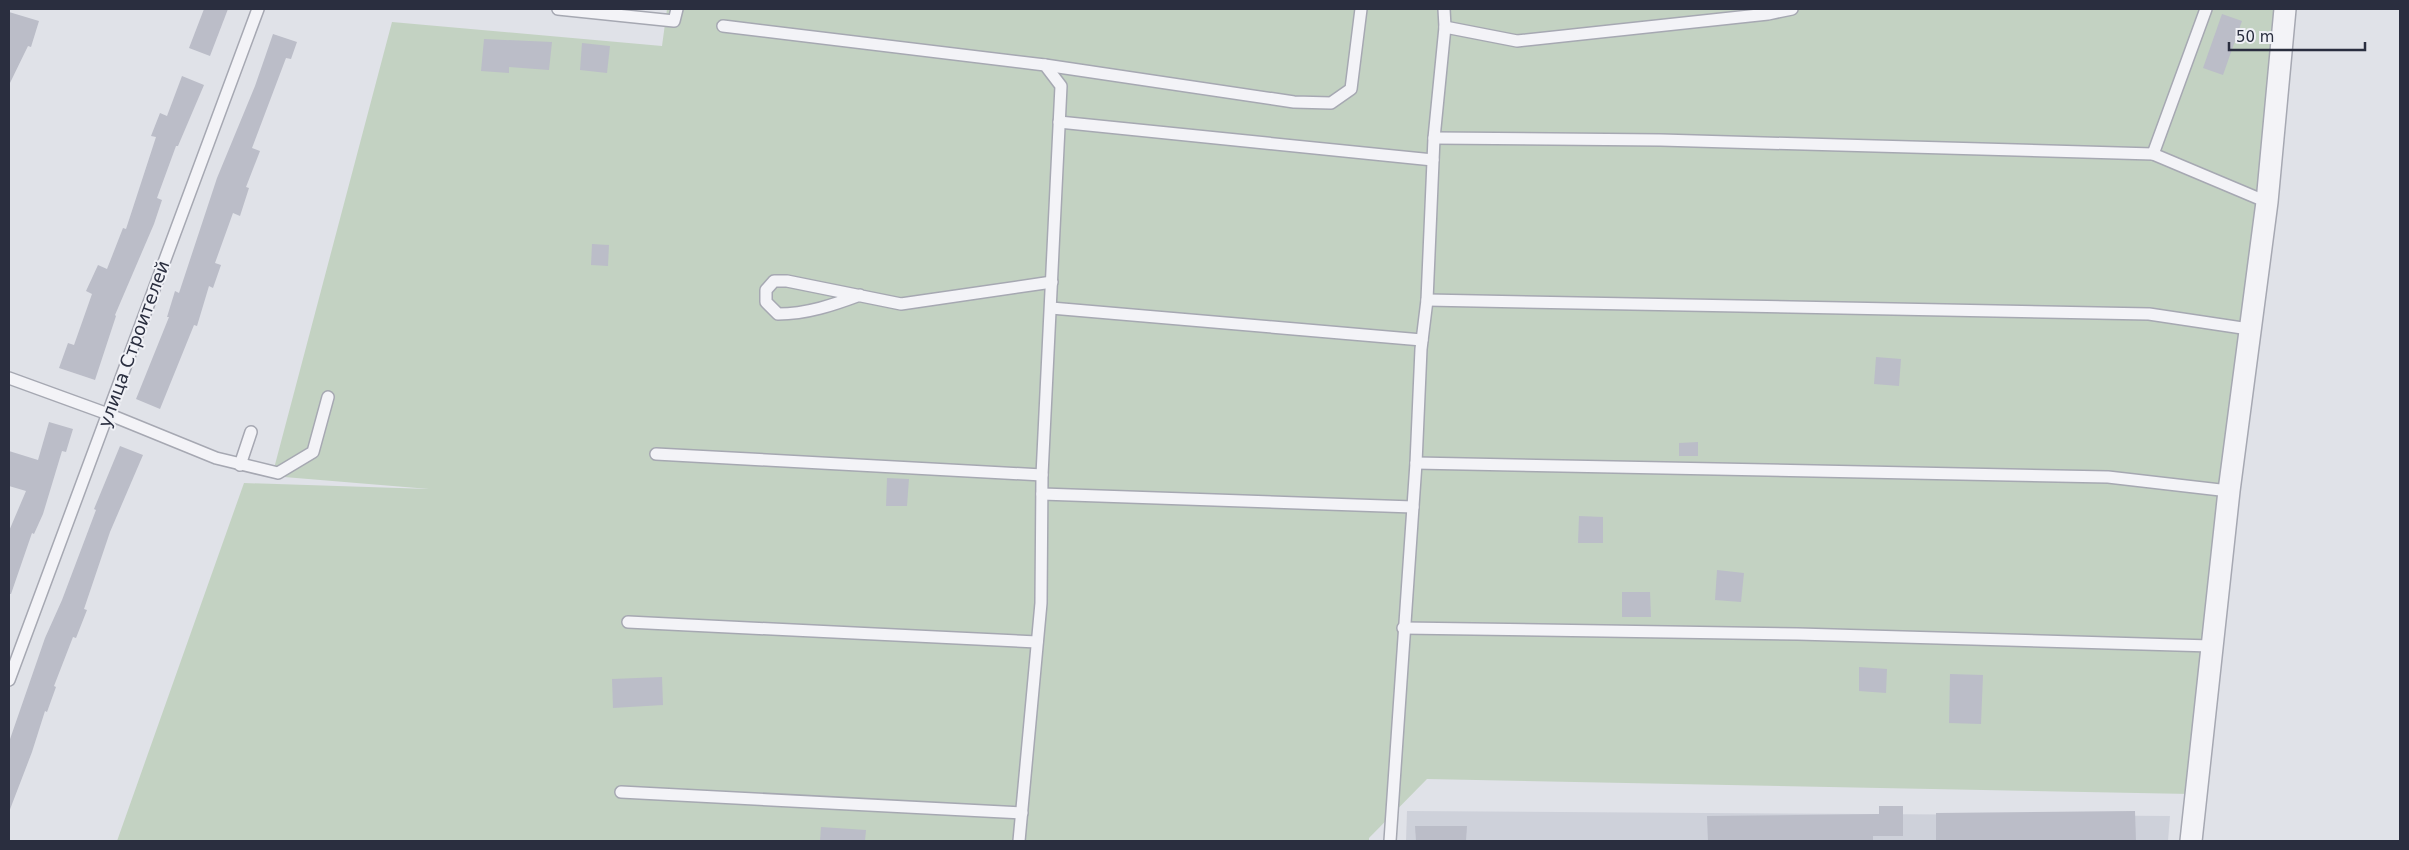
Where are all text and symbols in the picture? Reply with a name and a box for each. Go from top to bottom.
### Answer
scale bar [2229,20,2365,52]
text: 50 m [2236,28,2274,46]
street label: улица Строителей [94,258,173,430]

